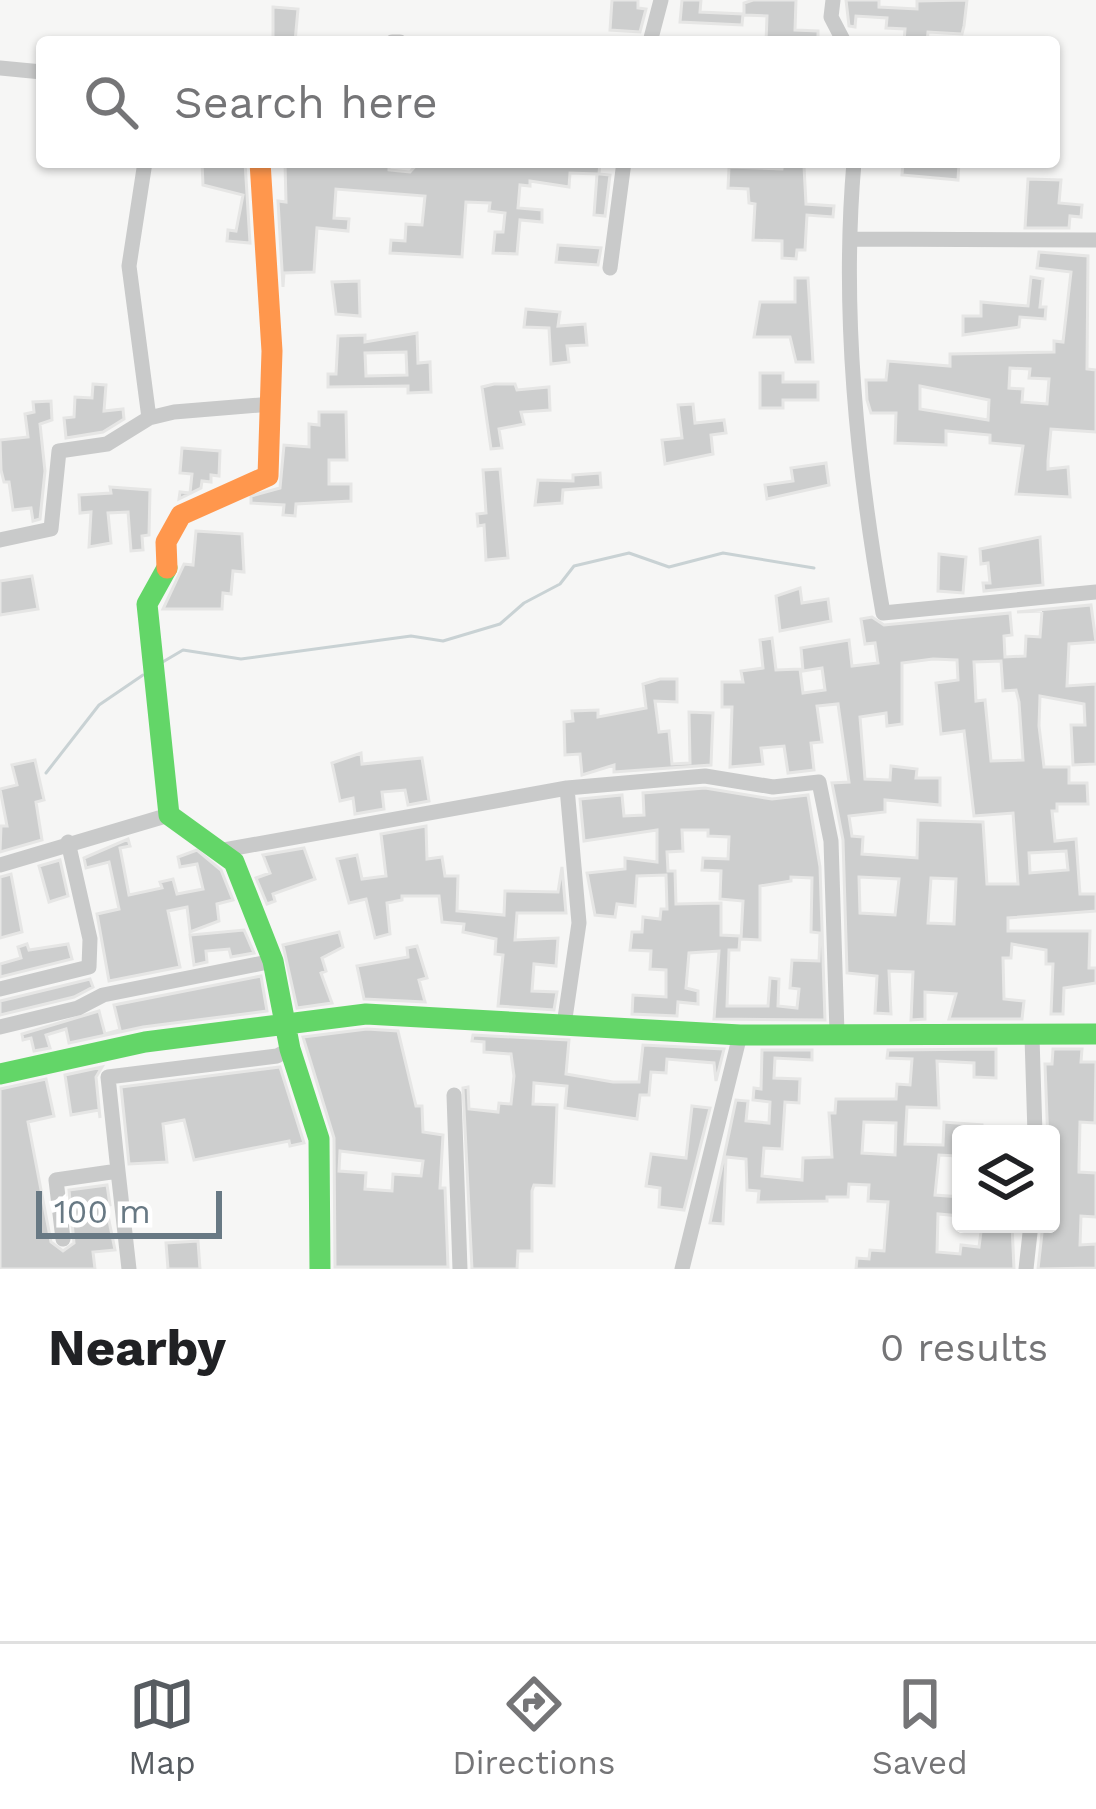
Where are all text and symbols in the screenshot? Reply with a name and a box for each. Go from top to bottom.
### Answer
search box [36,36,1060,168]
icon: search [78,69,144,135]
text: Search here [174,76,438,129]
map controls [952,1125,1060,1233]
button: layers [952,1125,1060,1233]
scale bar [36,1185,222,1238]
text: 100 m [54,1192,151,1231]
text: Nearby [48,1318,226,1377]
text: 0 results [880,1325,1048,1370]
tab: Map [128,1671,196,1782]
tab: Directions [452,1671,615,1782]
tab: Saved [872,1671,968,1782]

